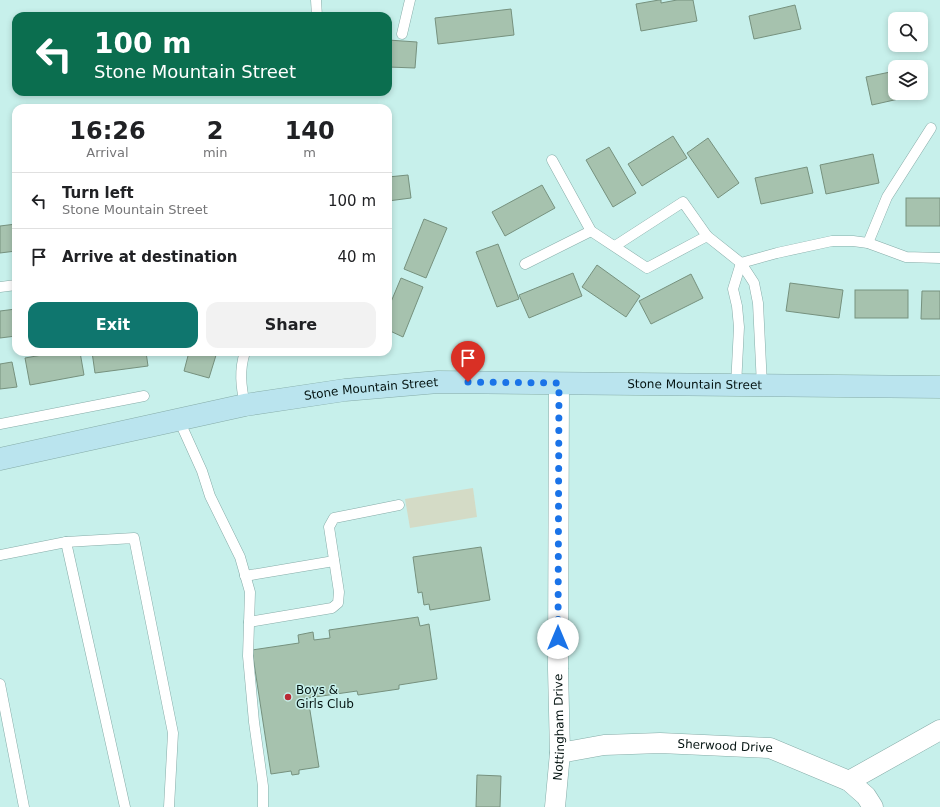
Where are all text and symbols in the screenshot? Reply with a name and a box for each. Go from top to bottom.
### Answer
map controls [888,12,928,100]
button: search [888,12,928,52]
text: 100 m [94,27,191,60]
icon: left [28,28,80,80]
button: layers [888,60,928,100]
text: Stone Mountain Street [94,61,296,82]
text: 16:26 [69,117,146,145]
text: 2 [207,117,223,145]
text: 140 [285,117,335,145]
text: Arrival [86,145,129,160]
text: min [203,145,227,160]
text: m [303,145,316,160]
text: Turn left [62,184,134,202]
icon: left [28,190,50,212]
text: 100 m [328,192,376,210]
text: Stone Mountain Street [62,202,208,217]
icon: arrive [28,246,50,268]
text: Arrive at destination [62,248,237,266]
text: 40 m [338,248,376,266]
button: Exit [28,302,198,348]
button: Share [206,302,376,348]
pin [451,341,485,382]
icon: arrive [457,347,479,369]
street label: Stone Mountain Street [303,375,439,403]
street label: Stone Mountain Street [627,377,762,392]
position arrow [537,617,579,659]
street label: Nottingham Drive [550,674,567,781]
place label: Boys & Girls Club [296,683,354,711]
marker: Boys & Girls Club [283,692,293,702]
street label: Sherwood Drive [677,737,773,755]

